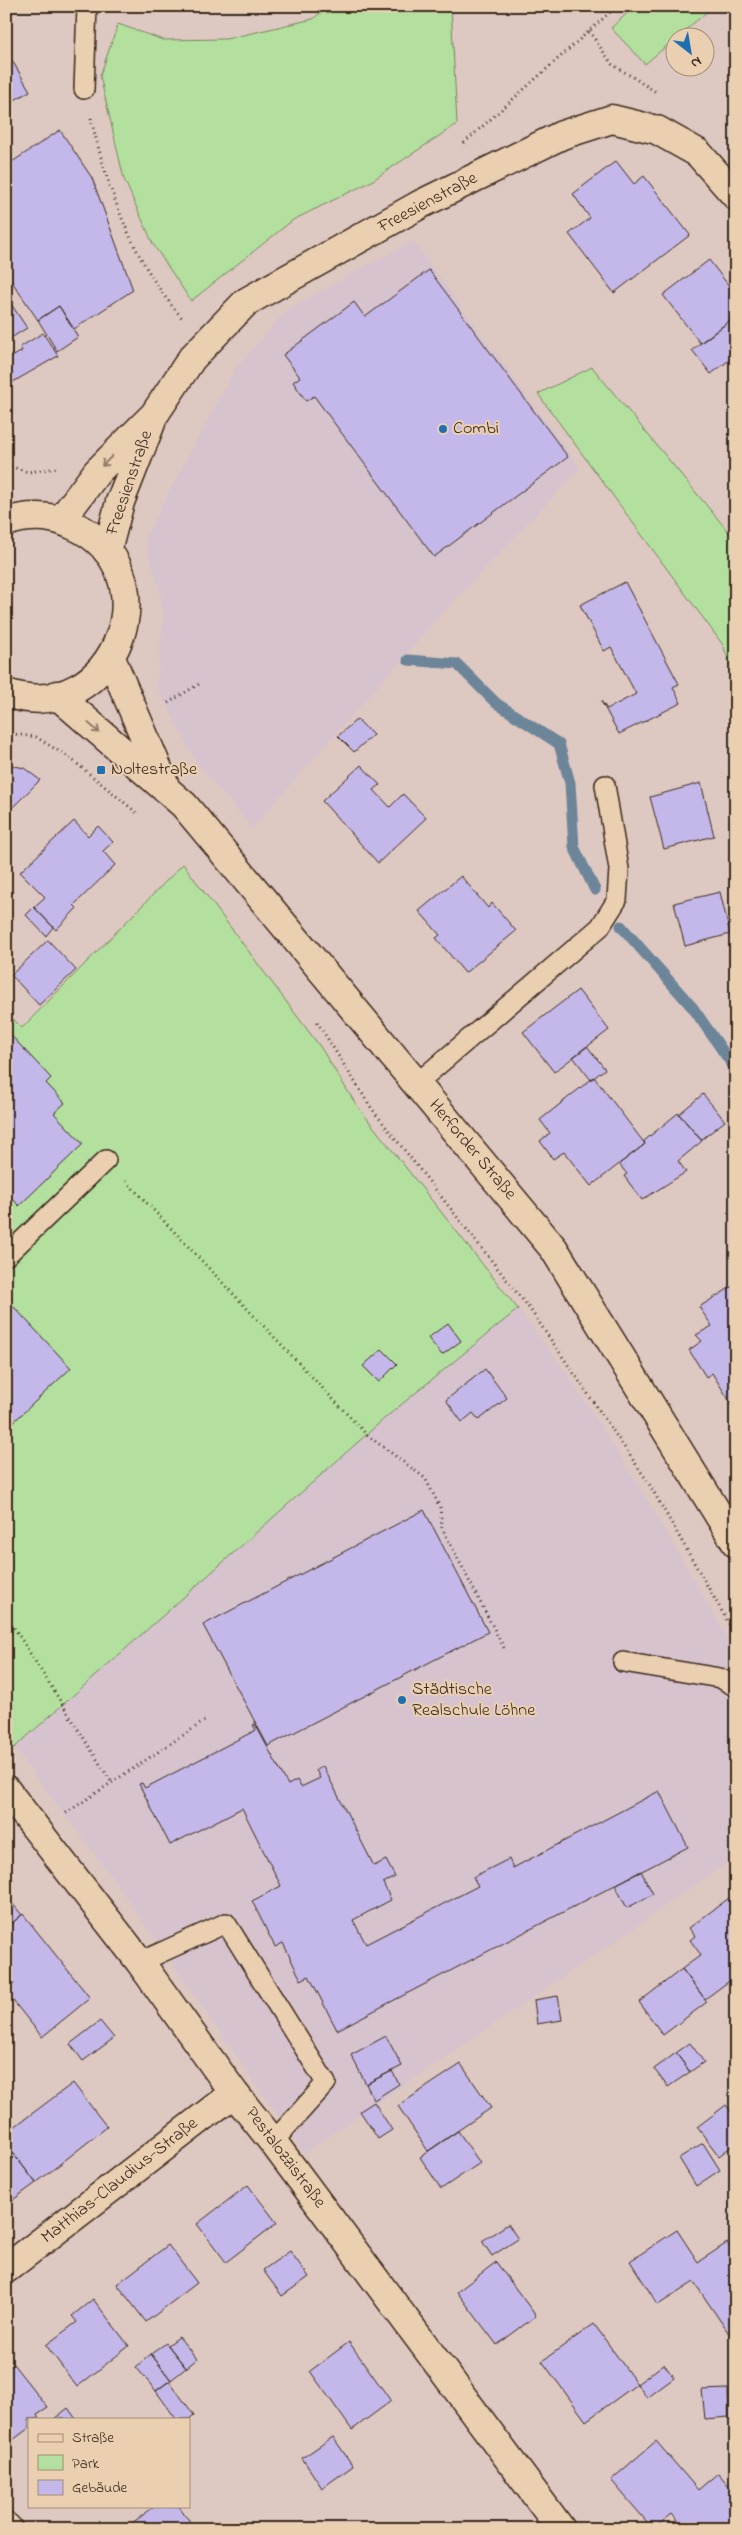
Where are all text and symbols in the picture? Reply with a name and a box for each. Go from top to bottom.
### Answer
north arrow [664,28,714,78]
text: N [686,50,705,73]
street label: Freesienstraße [373,165,483,241]
place label: Combi [453,416,499,442]
marker: Combi [437,423,449,435]
street label: Freesienstraße [100,426,160,540]
one-way arrow [101,455,113,468]
one-way arrow [87,722,100,733]
place label: Noltestraße [111,757,198,783]
marker: Noltestraße [95,764,107,776]
street label: Herforder Straße [422,1094,523,1207]
place label: Städtische Realschule Löhne [412,1677,536,1724]
marker: Städtische Realschule Löhne [396,1694,408,1706]
street label: Pestalozzistraße [238,2102,332,2215]
street label: Matthias-Claudius-Straße [36,2111,205,2251]
legend [28,2418,190,2508]
text: Straße [72,2427,114,2449]
text: Park [72,2453,100,2475]
text: Gebäude [72,2477,128,2499]

